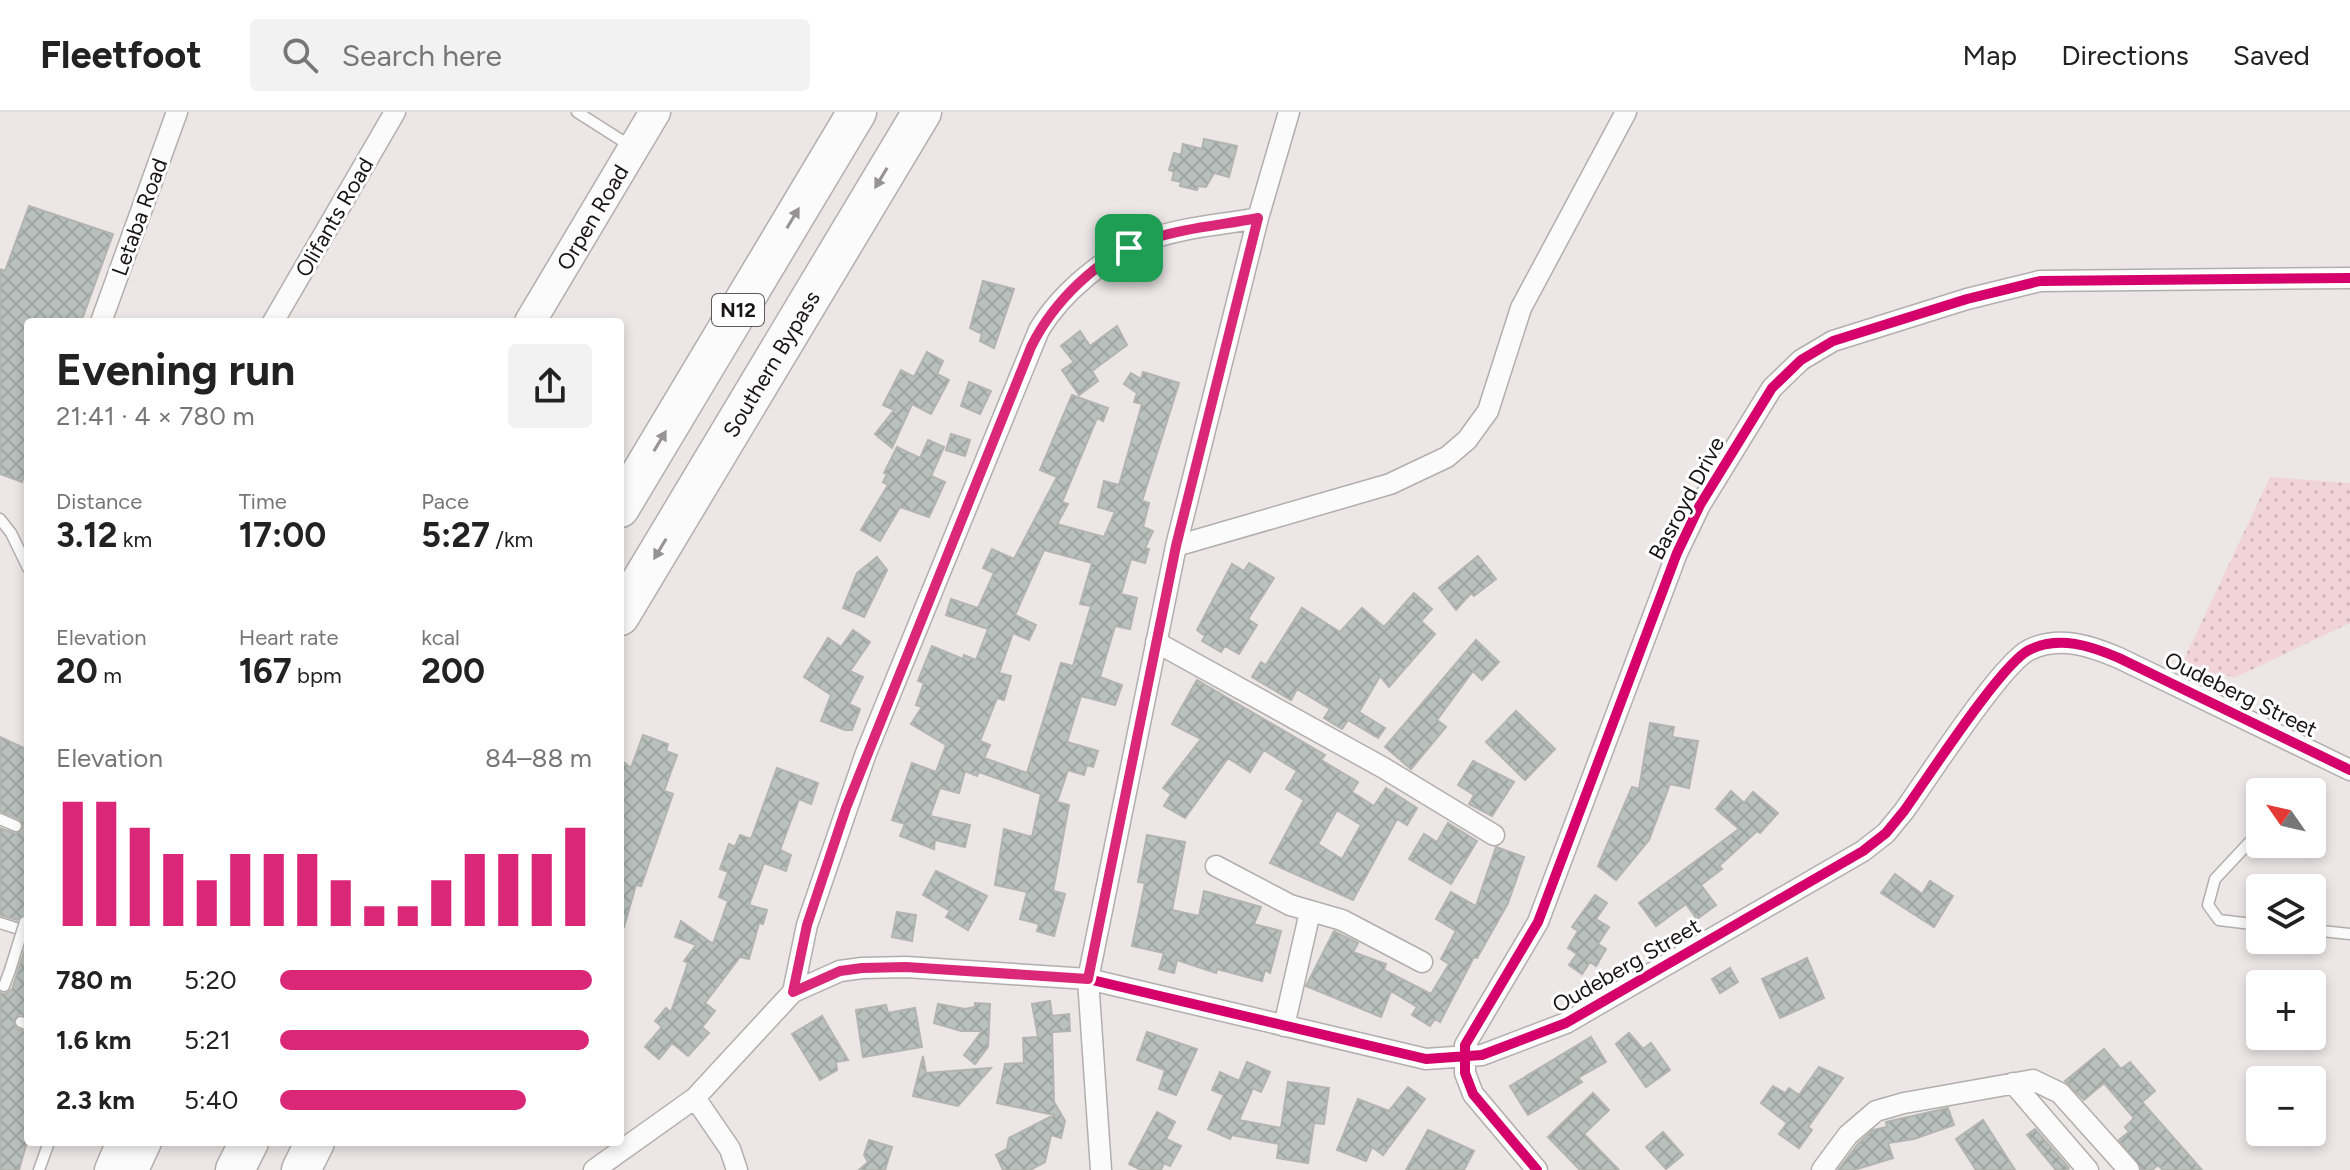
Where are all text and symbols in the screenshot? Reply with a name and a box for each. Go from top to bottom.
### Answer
search box [250,19,810,91]
text: Fleetfoot [40,32,202,78]
icon: search [278,33,322,77]
text: Search here [342,37,502,74]
text: Map [1963,38,2017,72]
text: Directions [2061,38,2189,72]
text: Saved [2233,38,2310,72]
street label: Olifants Road [289,153,379,282]
street label: Letaba Road [106,155,173,280]
street label: Orpen Road [551,160,635,275]
one-way arrow [874,167,888,189]
one-way arrow [786,207,800,229]
pin [1095,214,1163,282]
icon: arrive [1107,226,1151,270]
street label: Southern Bypass [717,286,826,442]
road number: N12 [712,294,764,326]
text: Evening run [56,343,295,396]
button: share [508,344,592,428]
text: 21:41 · 4 × 780 m [56,400,255,432]
one-way arrow [653,430,667,452]
street label: Basroyd Drive [1643,432,1730,564]
text: Distance [56,488,142,515]
text: Time [239,488,287,515]
text: Pace [421,488,469,515]
text: 3.12 [56,515,117,556]
text: 17:00 [239,515,326,556]
text: 5:27 [421,515,490,556]
text: km [117,526,152,553]
text: /km [490,526,533,553]
one-way arrow [653,538,667,560]
text: Elevation [56,624,146,651]
text: Heart rate [239,624,339,651]
text: kcal [421,624,460,651]
street label: Oudeberg Street [2160,646,2322,743]
text: 20 [56,651,98,692]
text: 167 [239,651,292,692]
text: 200 [421,651,485,692]
text: m [98,662,122,689]
text: bpm [292,662,342,689]
text: Elevation [56,742,163,774]
text: 84–88 m [485,742,592,774]
north arrow [2246,778,2326,858]
map controls [2246,778,2326,1146]
button: layers [2246,874,2326,954]
street label: Oudeberg Street [1547,912,1705,1019]
text: 780 m [56,964,132,996]
text: 5:20 [184,964,237,996]
button: + [2246,970,2326,1050]
text: 1.6 km [56,1024,131,1056]
text: 5:21 [184,1024,231,1056]
button: − [2246,1066,2326,1146]
text: 2.3 km [56,1084,135,1116]
text: 5:40 [184,1084,238,1116]

